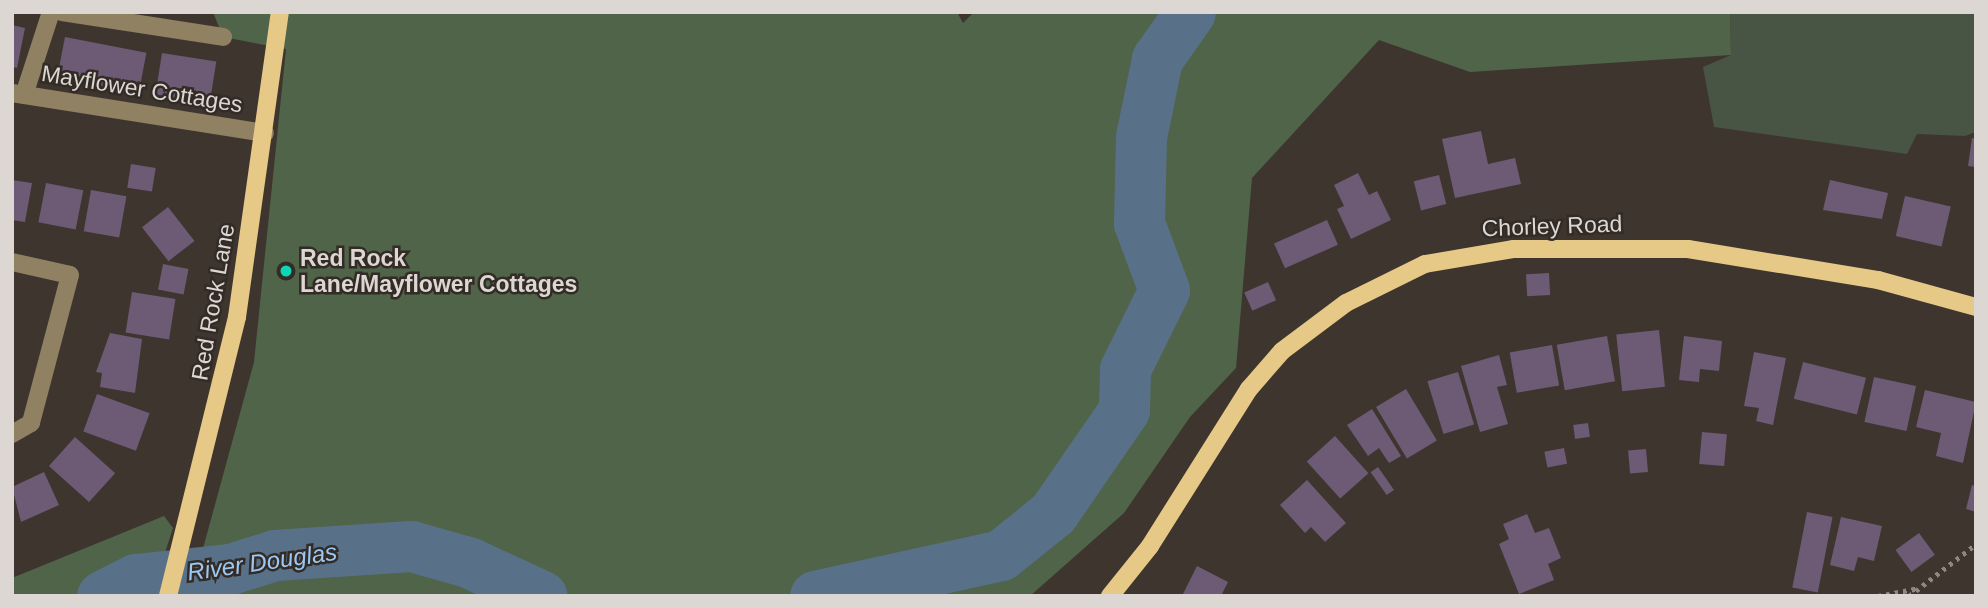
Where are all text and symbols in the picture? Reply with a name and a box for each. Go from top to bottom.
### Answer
street label: Mayflower Cottages [39,59,245,119]
street label: Chorley Road [1481,210,1623,242]
street label: Red Rock Lane [186,222,240,382]
place label: Red Rock Lane/Mayflower Cottages [300,244,577,298]
marker: Red Rock Lane/Mayflower Cottages [278,263,294,279]
water label: River Douglas [185,537,339,587]

